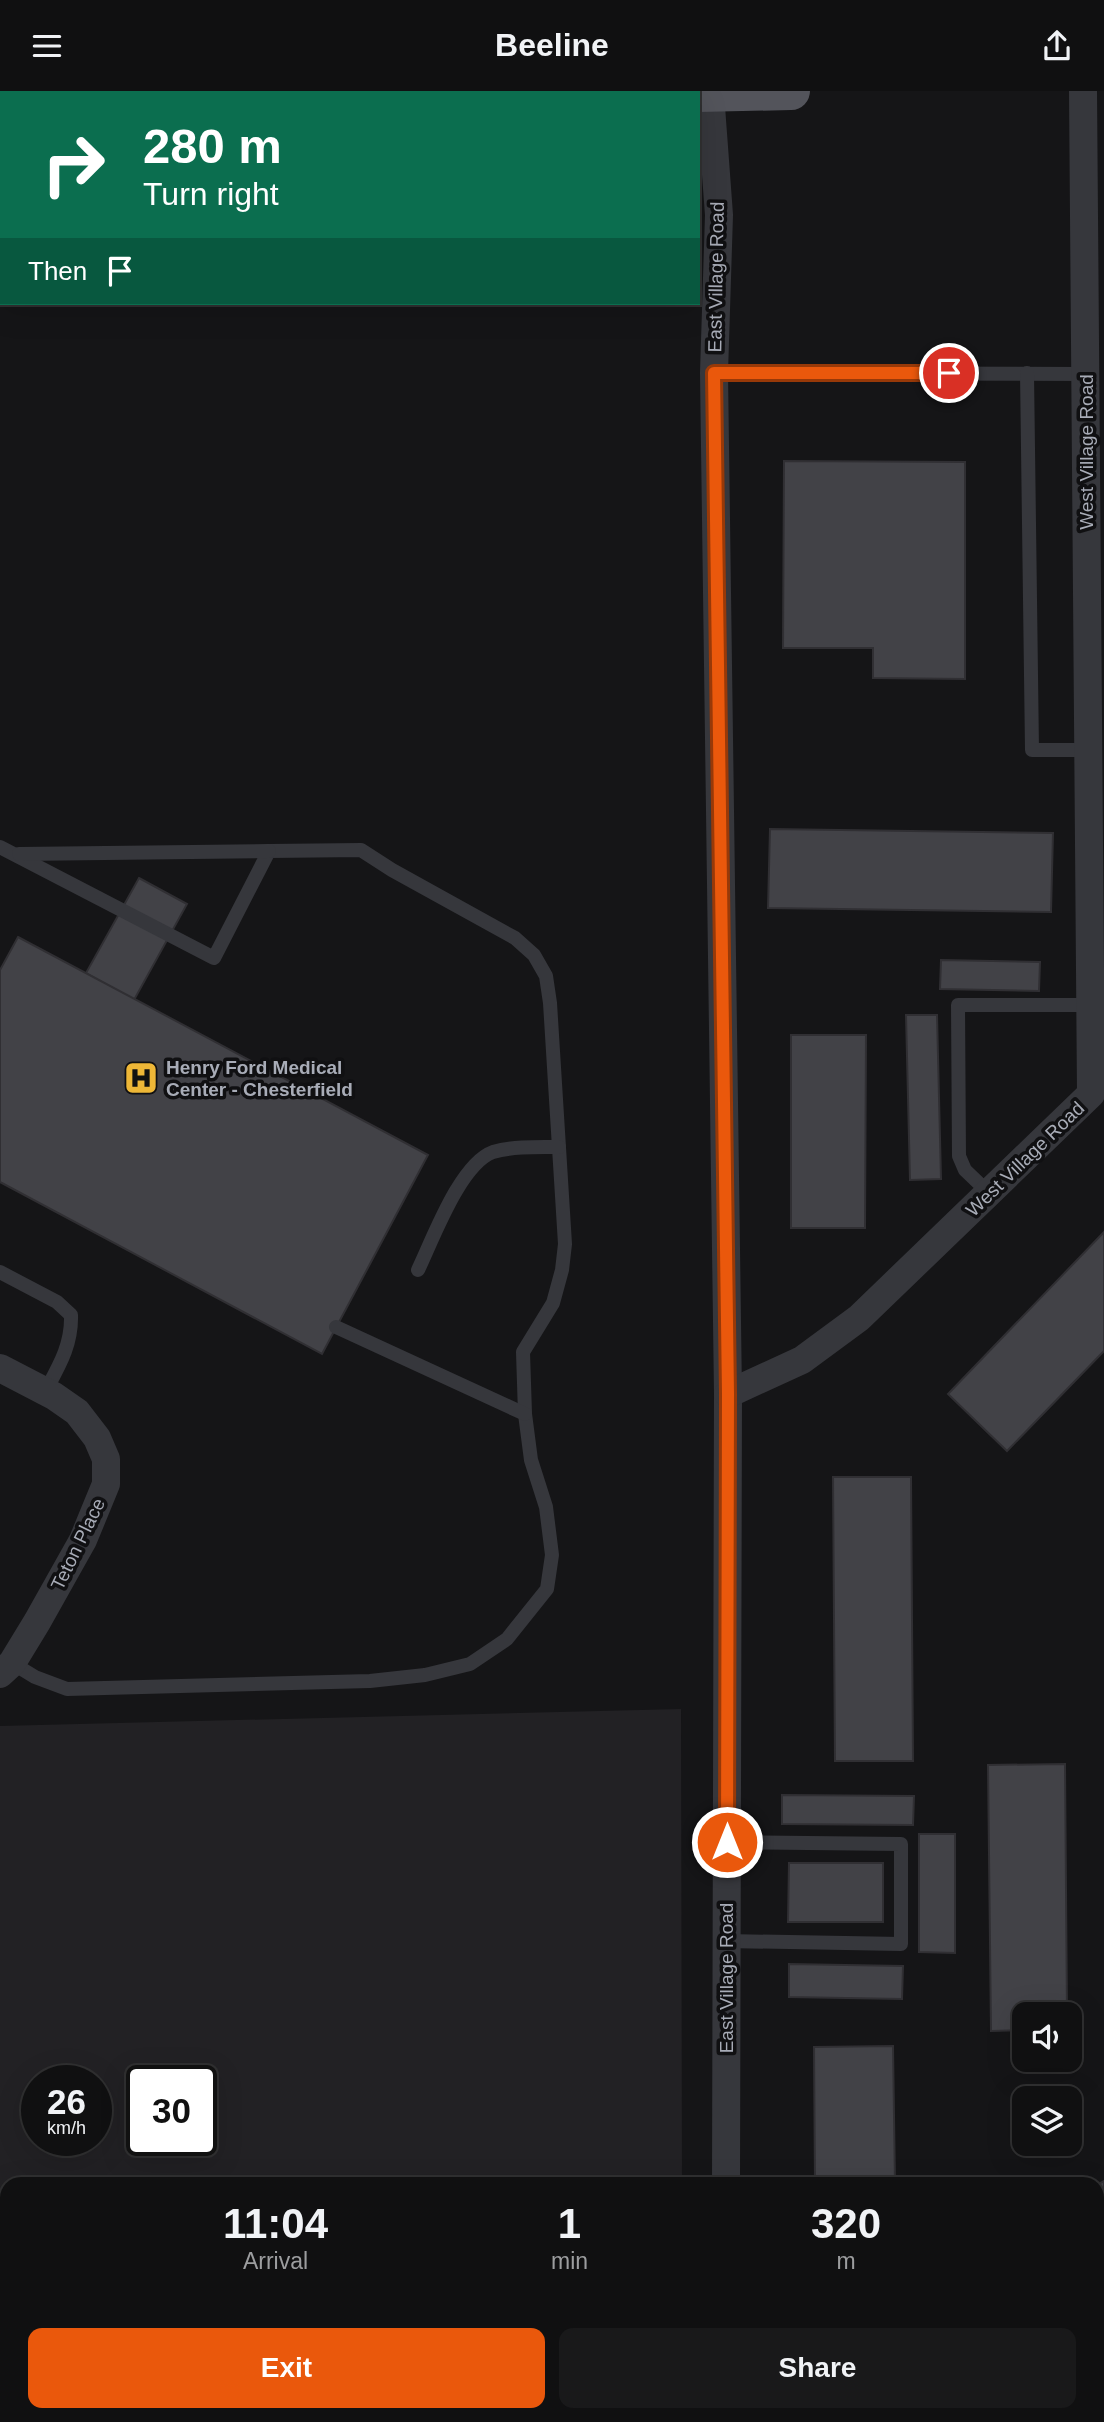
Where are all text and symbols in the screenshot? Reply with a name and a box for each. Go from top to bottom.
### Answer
icon: menu [28,27,66,65]
text: Beeline [495,27,609,63]
icon: share [1038,27,1076,65]
icon: right [28,119,119,210]
text: 280 m [143,119,282,173]
text: Turn right [143,176,279,212]
street label: East Village Road [704,201,728,353]
icon: arrive [101,252,139,290]
text: Then [28,256,87,286]
pin [919,343,979,403]
icon: arrive [930,354,968,392]
street label: West Village Road [1076,374,1097,530]
place label: Henry Ford Medical Center - Chesterfield [166,1057,353,1100]
hospital icon: Henry Ford Medical Center - Chesterfield [122,1059,160,1097]
street label: West Village Road [962,1097,1088,1221]
street label: Teton Place [47,1495,109,1593]
position arrow [690,1805,764,1879]
street label: East Village Road [716,1903,737,2053]
map controls [1012,2002,1082,2156]
button: sound [1012,2002,1082,2072]
speed limit sign: 30 [126,2065,217,2156]
text: 26 [47,2082,86,2121]
button: layers [1012,2086,1082,2156]
text: km/h [47,2118,86,2138]
text: 11:04 [223,2200,328,2247]
text: 1 [558,2200,581,2247]
text: 320 [811,2200,881,2247]
text: Arrival [243,2248,308,2274]
text: min [551,2248,588,2274]
text: m [836,2248,856,2274]
button: Exit [28,2328,545,2408]
button: Share [559,2328,1076,2408]

